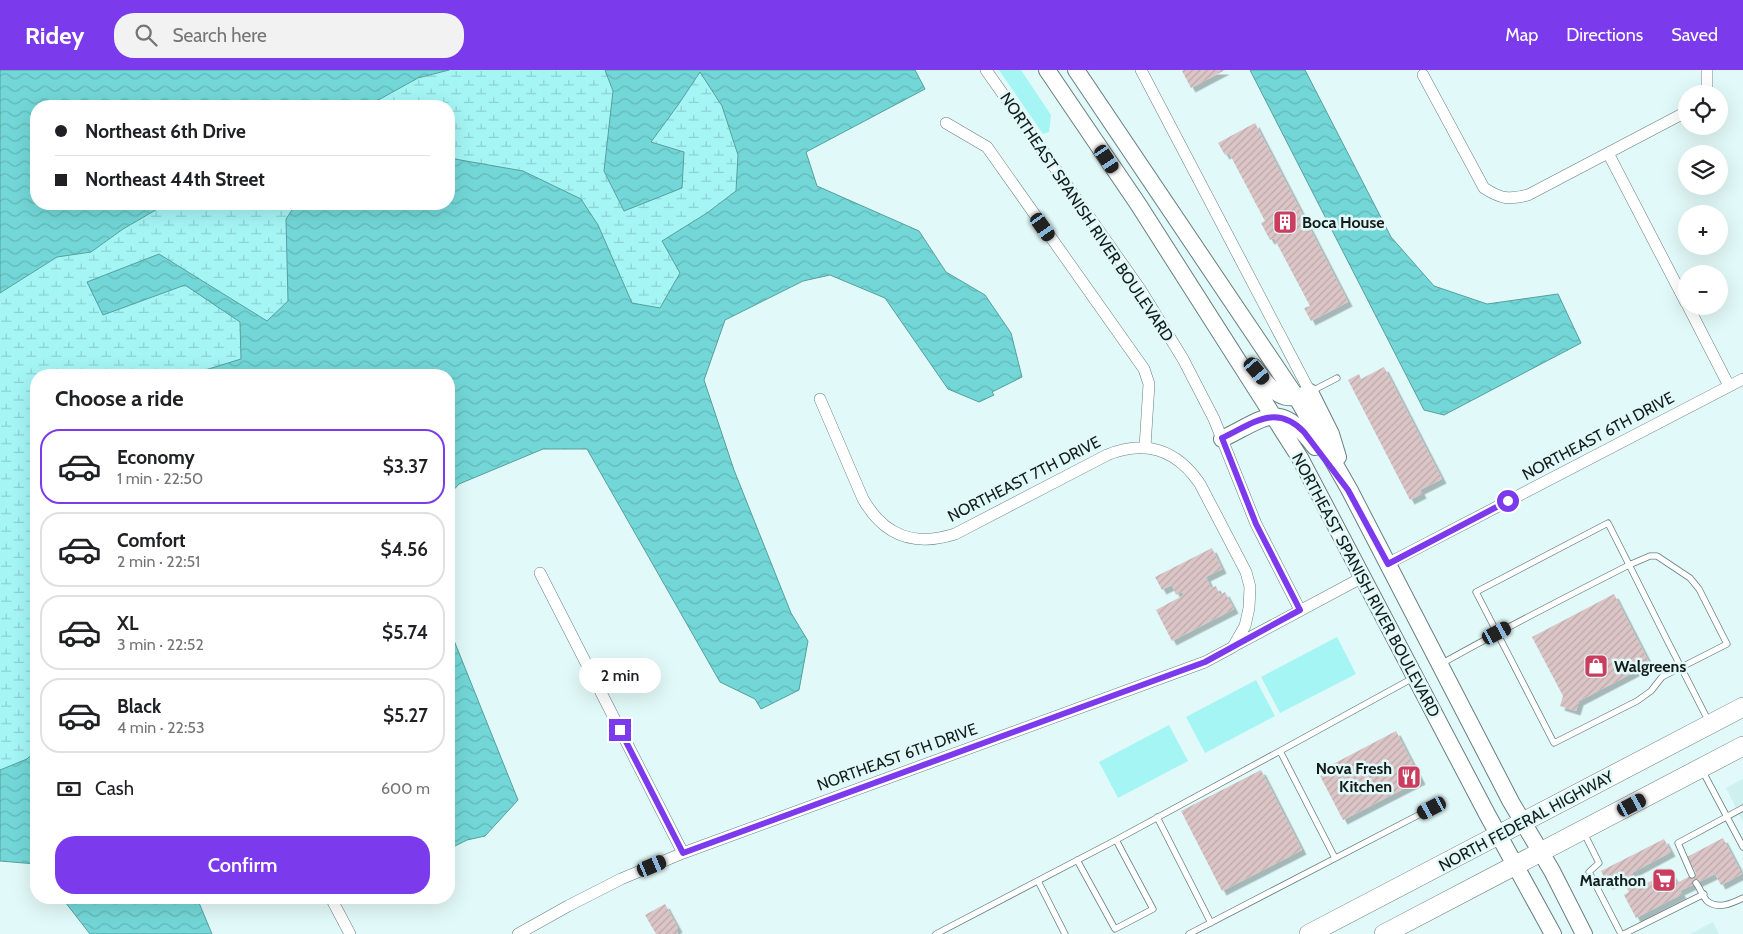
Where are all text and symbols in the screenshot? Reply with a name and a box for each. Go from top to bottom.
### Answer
search box [114,13,464,58]
text: Ridey [25,21,84,50]
icon: search [132,21,160,49]
text: Search here [172,24,267,47]
text: Map [1505,24,1538,46]
text: Directions [1566,24,1643,46]
text: Saved [1671,24,1718,46]
map controls [1678,85,1728,315]
button: locate [1678,85,1728,135]
street label: NORTHEAST SPANISH RIVER BOULEVARD [996,89,1178,345]
text: Northeast 6th Drive [85,120,246,143]
car [1092,142,1121,176]
button: layers [1678,145,1728,195]
text: Northeast 44th Street [85,168,265,191]
button: + [1678,205,1728,255]
building icon: Boca House [1272,209,1298,235]
car [1028,210,1057,244]
place label: Boca House [1302,213,1384,232]
button: − [1678,265,1728,315]
car [1241,355,1272,387]
text: Choose a ride [55,385,184,412]
street label: NORTHEAST 6TH DRIVE [1519,388,1677,484]
street label: NORTHEAST 7TH DRIVE [944,432,1104,526]
icon: car [57,444,102,489]
text: Economy [117,446,195,469]
street label: NORTHEAST SPANISH RIVER BOULEVARD [1288,450,1444,720]
text: $3.37 [383,455,428,478]
text: 1 min · 22:50 [117,469,203,488]
route start [1497,490,1519,512]
icon: car [57,527,102,572]
text: Comfort [117,529,186,552]
text: $4.56 [380,538,428,561]
text: 2 min · 22:51 [117,552,200,571]
icon: car [57,610,102,655]
text: XL [117,612,138,635]
car [1480,619,1513,647]
text: $5.74 [382,621,428,644]
text: 3 min · 22:52 [117,635,204,654]
shop icon: Walgreens [1583,653,1609,679]
place label: Walgreens [1614,657,1686,676]
callout: 2 min [579,658,661,692]
text: 2 min [601,666,639,685]
icon: car [57,693,102,738]
text: Black [117,695,161,718]
text: $5.27 [383,704,428,727]
text: 4 min · 22:53 [117,718,205,737]
route end [609,719,631,741]
street label: NORTHEAST 6TH DRIVE [814,719,980,795]
place label: Nova Fresh Kitchen [1316,759,1392,796]
restaurant icon: Nova Fresh Kitchen [1396,764,1422,790]
street label: NORTH FEDERAL HIGHWAY [1435,766,1617,875]
icon: cash [55,775,83,803]
text: Cash [95,777,134,800]
text: 600 m [381,779,430,798]
car [1615,791,1648,819]
car [1415,794,1448,822]
button: Confirm [55,836,430,894]
car [635,853,668,879]
supermarket icon: Marathon [1651,867,1677,893]
place label: Marathon [1580,871,1646,890]

